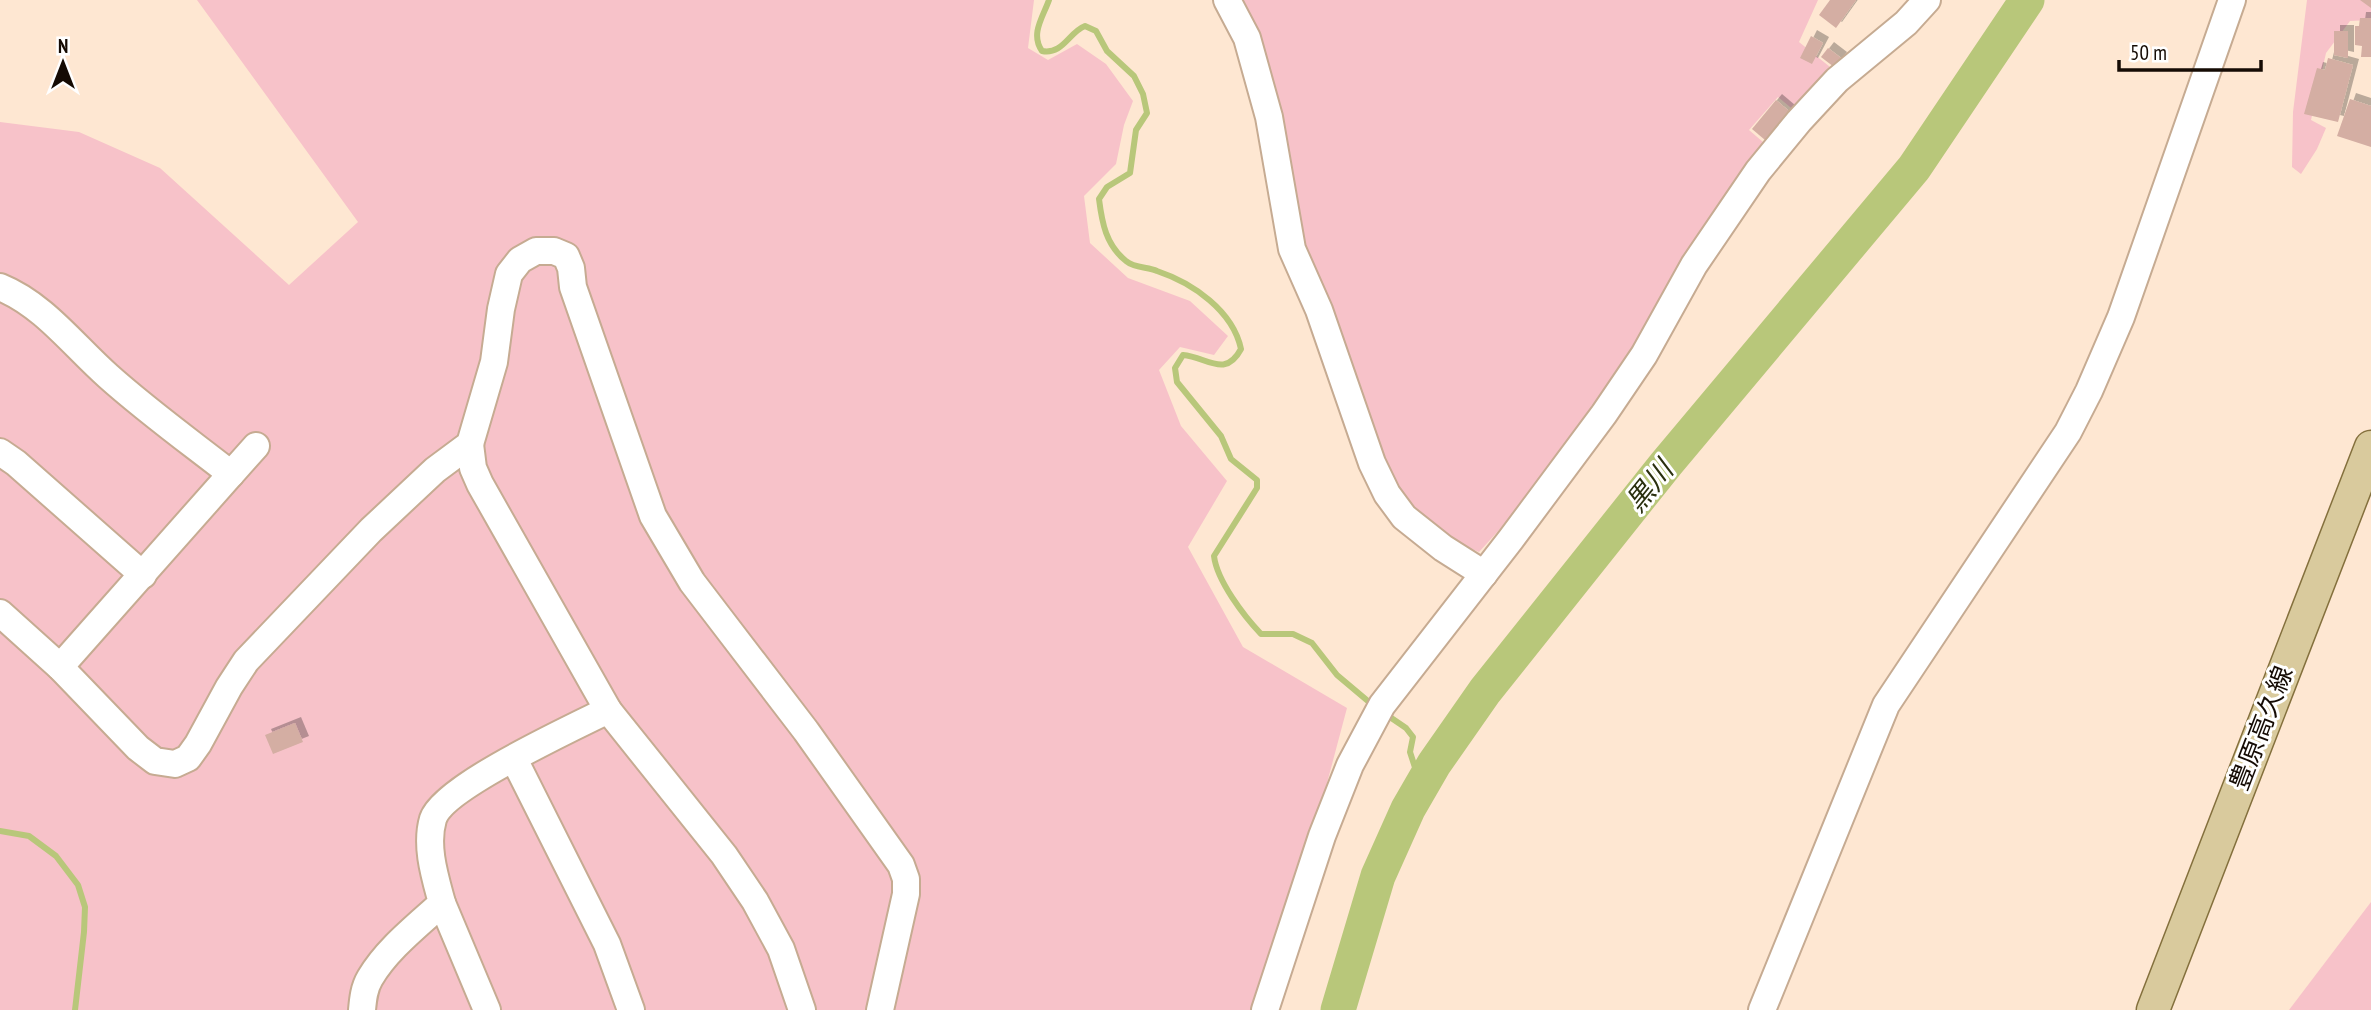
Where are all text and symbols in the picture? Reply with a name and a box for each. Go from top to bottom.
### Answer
north arrow [28,28,98,98]
scale bar [2119,28,2261,72]
text: N [58,34,68,58]
text: 50 m [2130,39,2167,66]
water label: 黒川 [1617,450,1682,519]
street label: 豊原高久線 [2222,661,2299,794]

